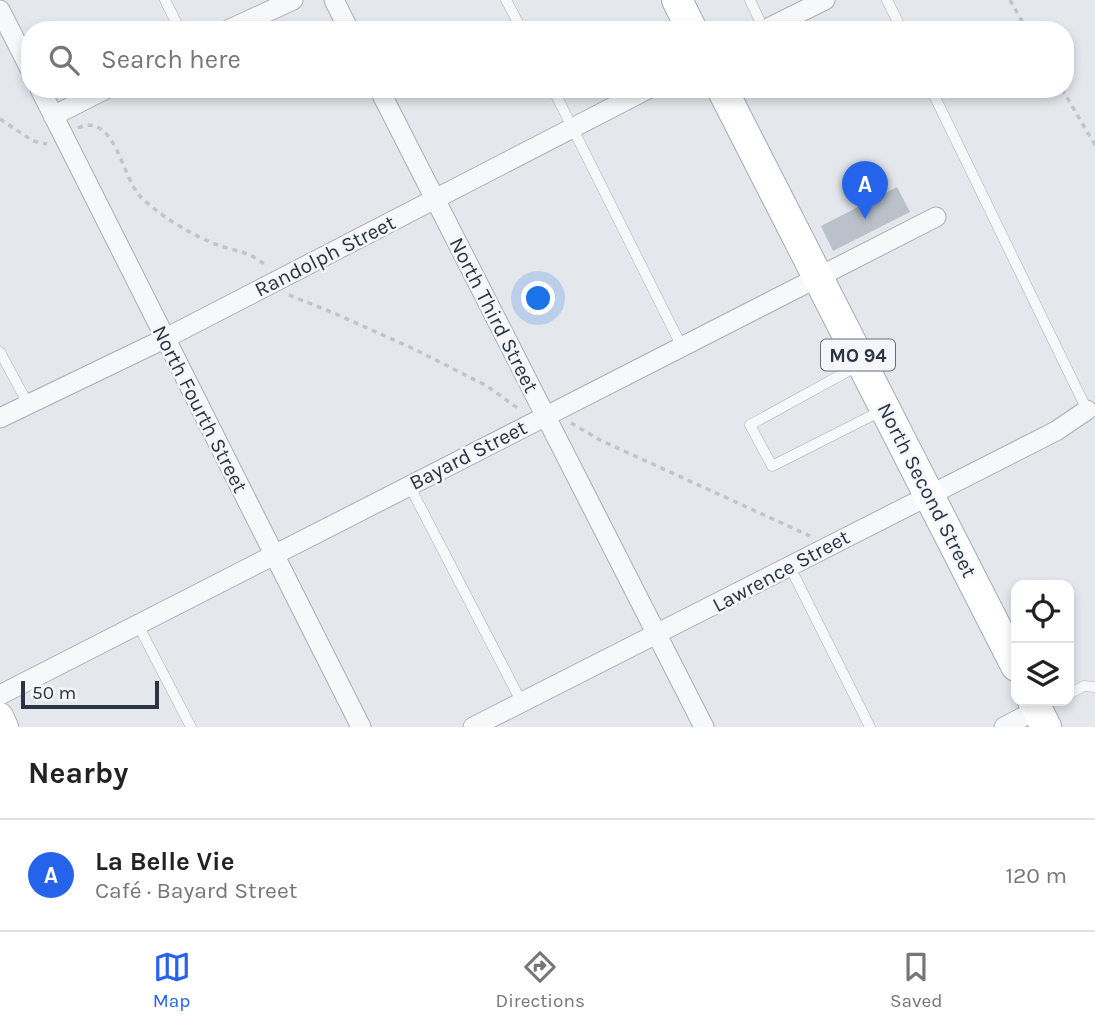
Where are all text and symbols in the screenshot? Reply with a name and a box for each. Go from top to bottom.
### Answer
search box [21,21,1074,98]
icon: search [45,41,83,79]
text: Search here [101,44,241,75]
pin: A [842,161,888,219]
street label: Randolph Street [251,210,399,302]
street label: North Third Street [444,233,544,397]
your location [521,281,555,315]
street label: North Fourth Street [147,321,253,497]
road number: MO 94 [821,340,895,370]
street label: North Second Street [873,399,981,581]
street label: Bayard Street [405,415,531,495]
street label: Lawrence Street [708,525,854,617]
map controls [1011,580,1074,706]
button: locate [1011,580,1074,643]
button: layers [1011,643,1074,706]
scale bar [21,678,159,710]
text: 50 m [32,682,76,704]
text: Nearby [28,755,128,791]
text: La Belle Vie [95,846,234,877]
text: A [44,862,58,889]
text: 120 m [1005,862,1067,889]
text: Café · Bayard Street [95,877,297,904]
tab: Map [153,948,191,1012]
tab: Directions [496,948,585,1012]
tab: Saved [890,948,942,1012]

